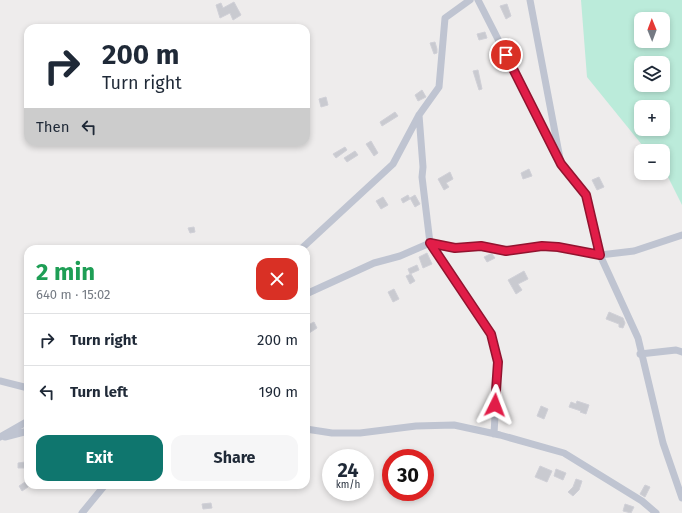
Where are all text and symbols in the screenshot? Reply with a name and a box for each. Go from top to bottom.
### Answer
north arrow [634,12,670,48]
map controls [634,12,670,180]
text: 200 m [102,38,180,71]
pin [489,38,523,72]
icon: right [36,40,88,92]
icon: arrive [495,44,517,66]
button: layers [634,56,670,92]
text: Turn right [102,72,182,94]
button: + [634,100,670,136]
icon: left [78,116,100,138]
text: Then [36,118,70,136]
button: − [634,144,670,180]
text: 2 min [36,258,95,286]
button: close [256,258,298,300]
text: 640 m · 15:02 [36,287,111,302]
icon: right [36,329,58,351]
text: Turn right [70,331,137,349]
text: 200 m [257,331,298,349]
icon: left [36,381,58,403]
text: Turn left [70,383,128,401]
text: 190 m [258,383,298,401]
position arrow [474,384,516,426]
button: Exit [36,435,163,481]
button: Share [171,435,298,481]
speed limit sign: 30 [382,449,434,501]
text: 24 [337,458,359,482]
text: km/h [336,479,360,491]

